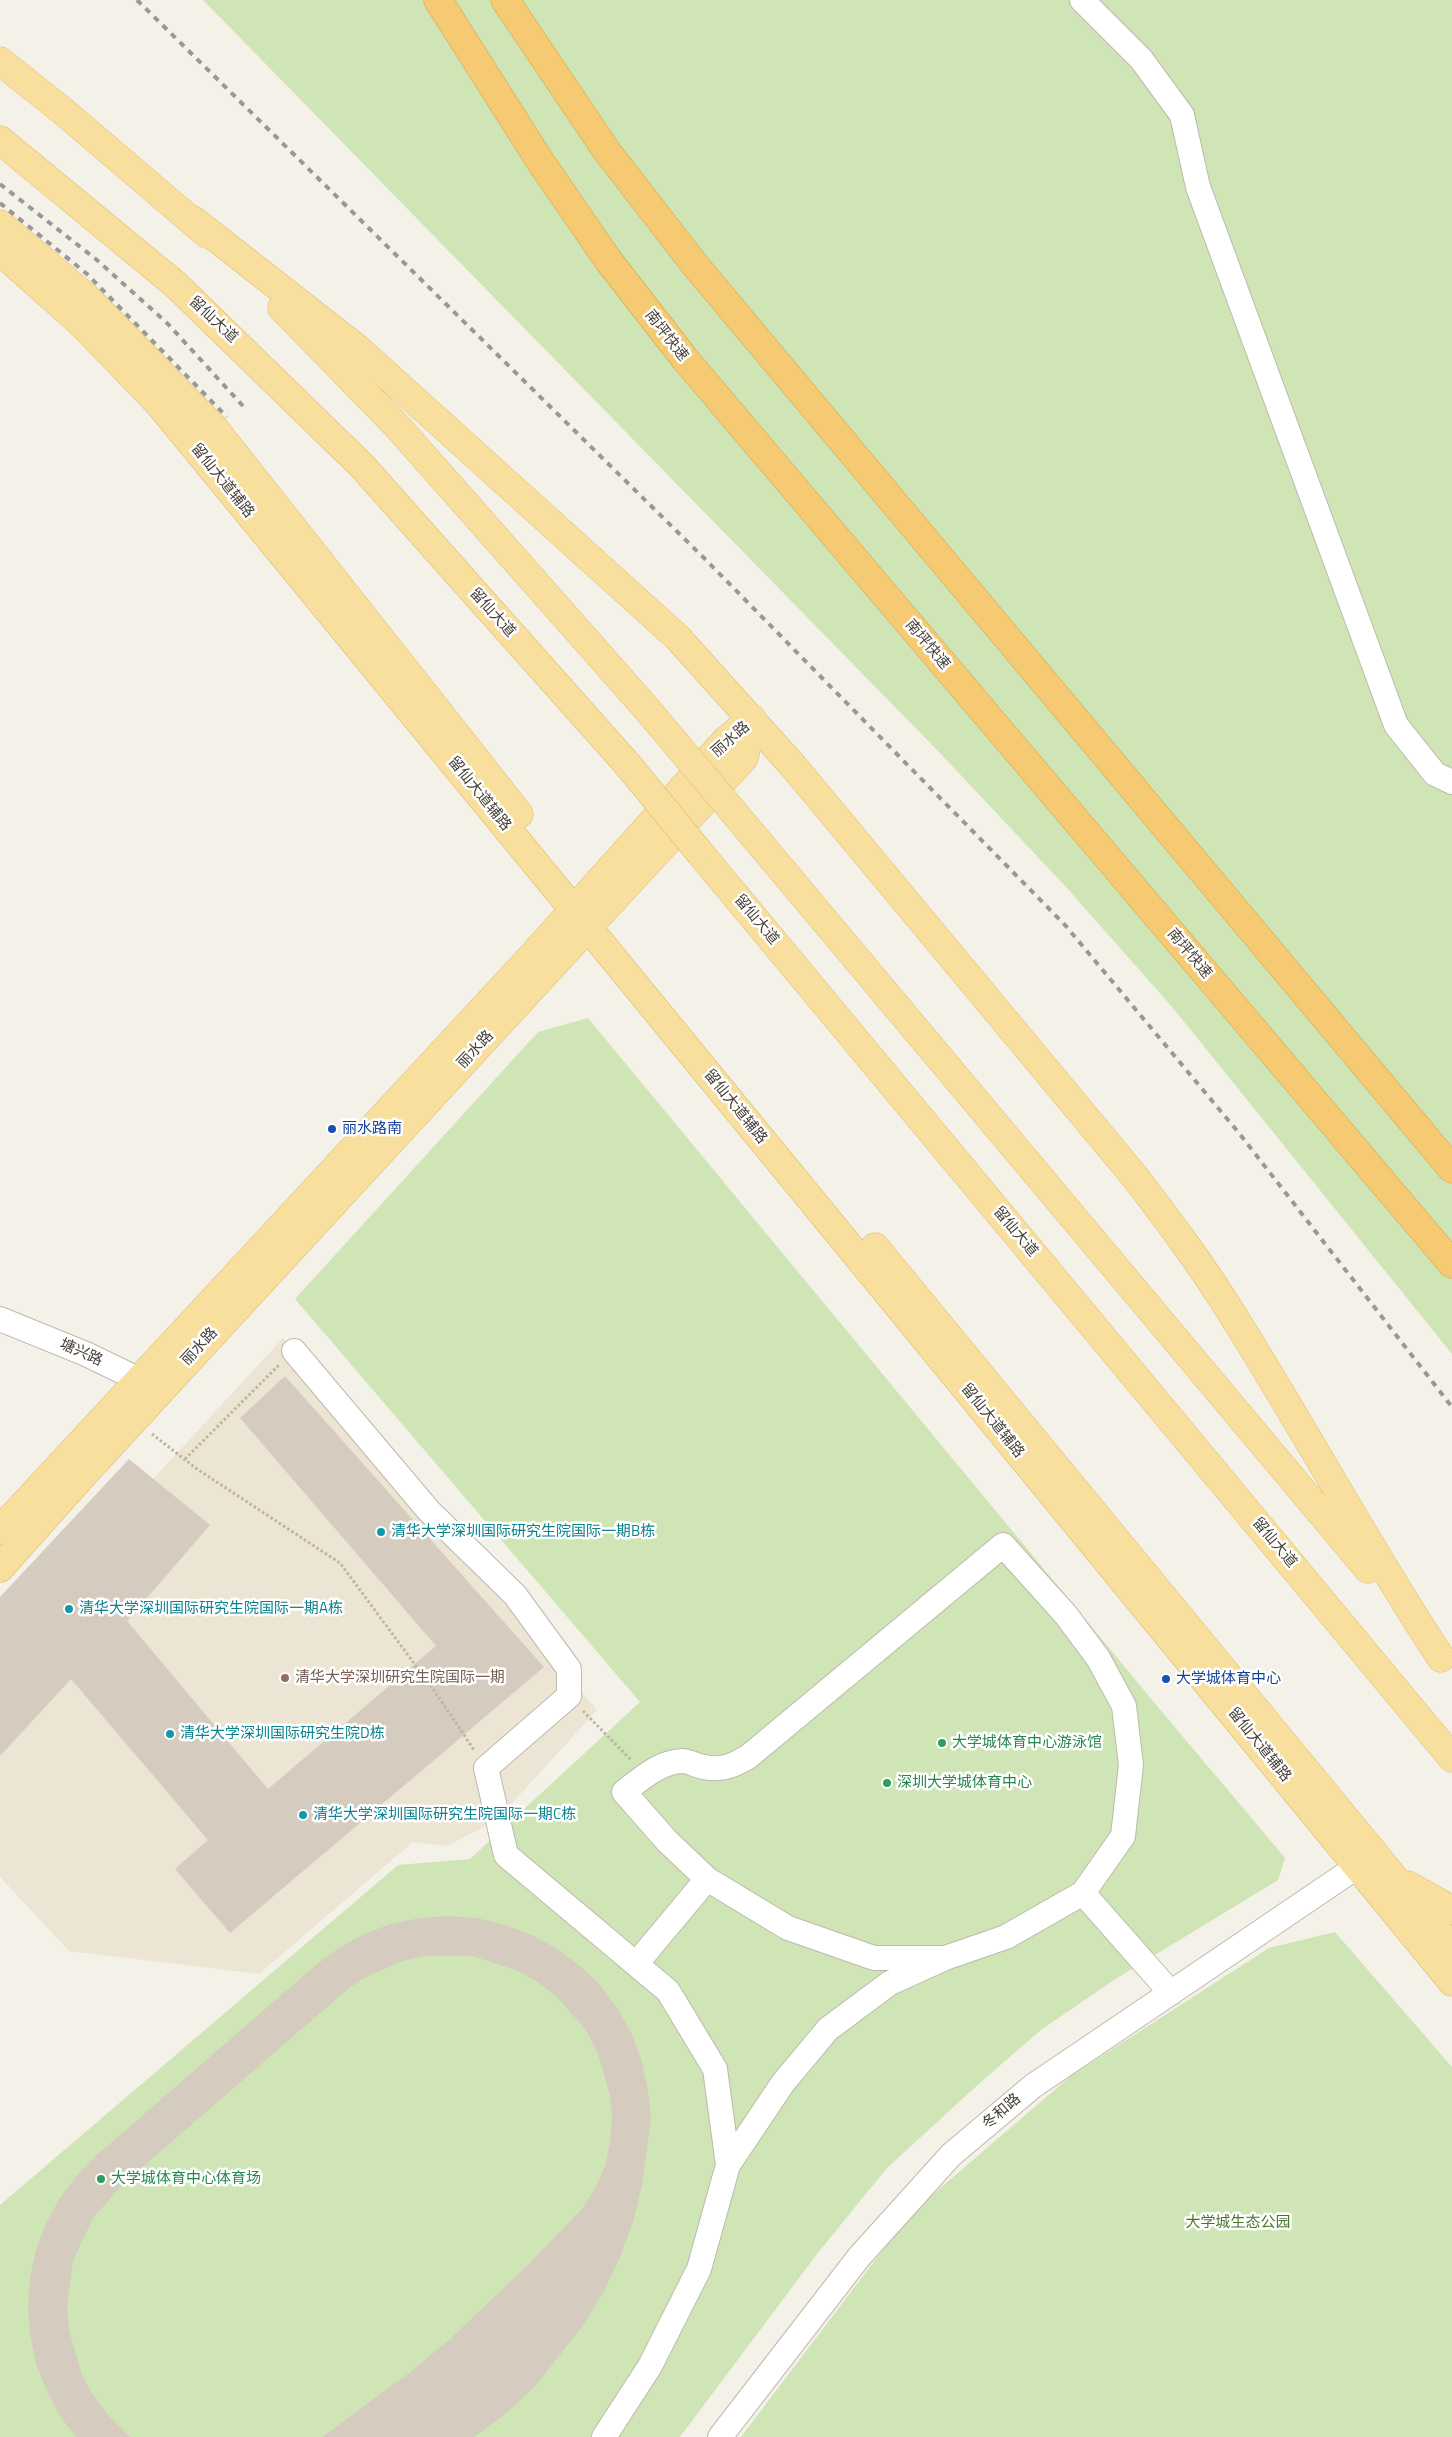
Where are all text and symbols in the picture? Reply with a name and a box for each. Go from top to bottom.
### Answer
street label: 留仙大道 [185,293,241,347]
street label: 南坪快速 [640,307,692,365]
street label: 留仙大道辅路 [187,440,257,522]
street label: 留仙大道 [465,585,519,641]
street label: 南坪快速 [901,616,953,674]
street label: 丽水路 [708,718,754,762]
street label: 留仙大道辅路 [444,753,514,835]
street label: 留仙大道 [730,891,782,949]
street label: 南坪快速 [1163,925,1215,983]
street label: 丽水路 [454,1027,498,1073]
street label: 留仙大道辅路 [700,1066,770,1148]
place label: 丽水路南 [342,1120,402,1138]
marker: 丽水路南 [326,1123,338,1135]
street label: 留仙大道 [989,1203,1041,1261]
street label: 丽水路 [178,1324,222,1370]
street label: 塘兴路 [57,1336,105,1370]
street label: 留仙大道辅路 [957,1380,1027,1462]
street label: 留仙大道 [1248,1514,1300,1572]
place label: 清华大学深圳国际研究生院国际一期B栋 [391,1523,655,1541]
marker: 清华大学深圳国际研究生院国际一期B栋 [375,1526,387,1538]
place label: 清华大学深圳国际研究生院国际一期A栋 [79,1600,343,1618]
marker: 清华大学深圳国际研究生院国际一期A栋 [63,1603,75,1615]
place label: 清华大学深圳研究生院国际一期 [295,1669,505,1687]
place label: 大学城体育中心 [1176,1670,1281,1688]
marker: 清华大学深圳研究生院国际一期 [279,1672,291,1684]
marker: 大学城体育中心 [1160,1673,1172,1685]
street label: 留仙大道辅路 [1224,1704,1294,1786]
place label: 清华大学深圳国际研究生院D栋 [180,1725,385,1743]
marker: 清华大学深圳国际研究生院D栋 [164,1728,176,1740]
place label: 大学城体育中心游泳馆 [952,1734,1102,1752]
marker: 大学城体育中心游泳馆 [936,1737,948,1749]
place label: 深圳大学城体育中心 [897,1774,1032,1792]
marker: 深圳大学城体育中心 [881,1777,893,1789]
place label: 清华大学深圳国际研究生院国际一期C栋 [313,1806,576,1824]
marker: 清华大学深圳国际研究生院国际一期C栋 [297,1809,309,1821]
street label: 冬和路 [979,2090,1025,2134]
place label: 大学城体育中心体育场 [111,2170,261,2188]
marker: 大学城体育中心体育场 [95,2173,107,2185]
park label: 大学城生态公园 [1186,2214,1290,2232]

